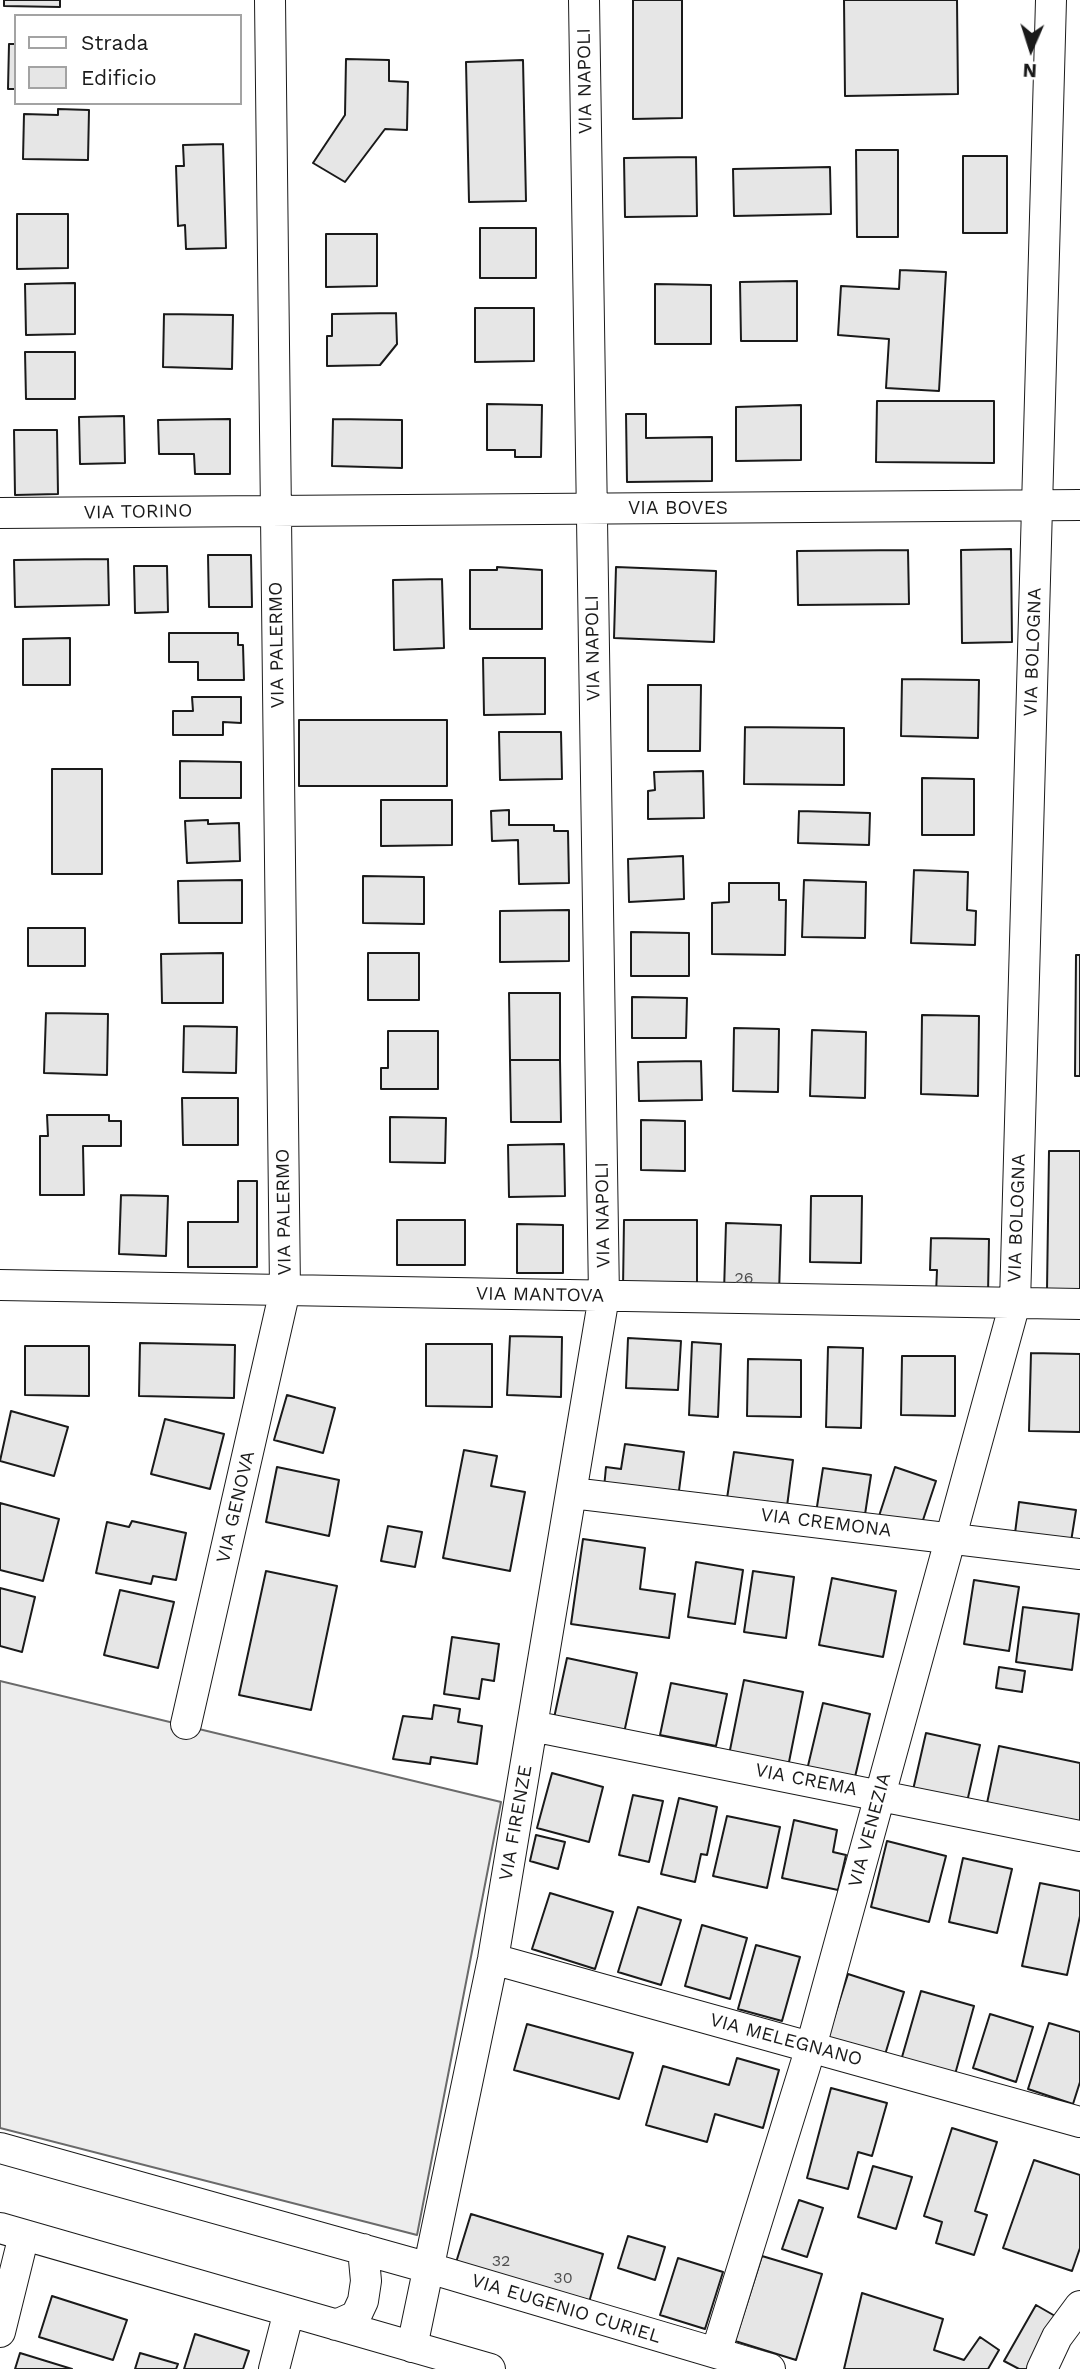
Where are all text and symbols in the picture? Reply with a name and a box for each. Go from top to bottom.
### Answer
legend [14,14,242,105]
north arrow [996,14,1066,84]
street label: VIA NAPOLI [573,28,597,134]
text: Strada [81,30,148,55]
text: N [1022,59,1038,82]
text: Edificio [81,65,157,90]
street label: VIA BOVES [628,497,728,519]
street label: VIA TORINO [83,500,193,524]
street label: VIA PALERMO [264,581,290,709]
street label: VIA BOLOGNA [1019,587,1047,717]
street label: VIA NAPOLI [581,595,605,701]
street label: VIA PALERMO [271,1148,297,1276]
street label: VIA BOLOGNA [1003,1153,1031,1283]
street label: VIA NAPOLI [591,1162,615,1268]
house number: 26 [734,1268,754,1288]
street label: VIA MANTOVA [476,1282,604,1308]
street label: VIA GENOVA [212,1449,260,1565]
street label: VIA CREMONA [759,1504,893,1542]
street label: VIA CREMA [753,1759,859,1801]
street label: VIA FIRENZE [495,1763,537,1883]
street label: VIA VENEZIA [844,1770,896,1890]
street label: VIA MELEGNANO [707,2009,865,2071]
house number: 32 [492,2251,510,2271]
house number: 30 [553,2268,573,2288]
street label: VIA EUGENIO CURIEL [469,2269,663,2349]

